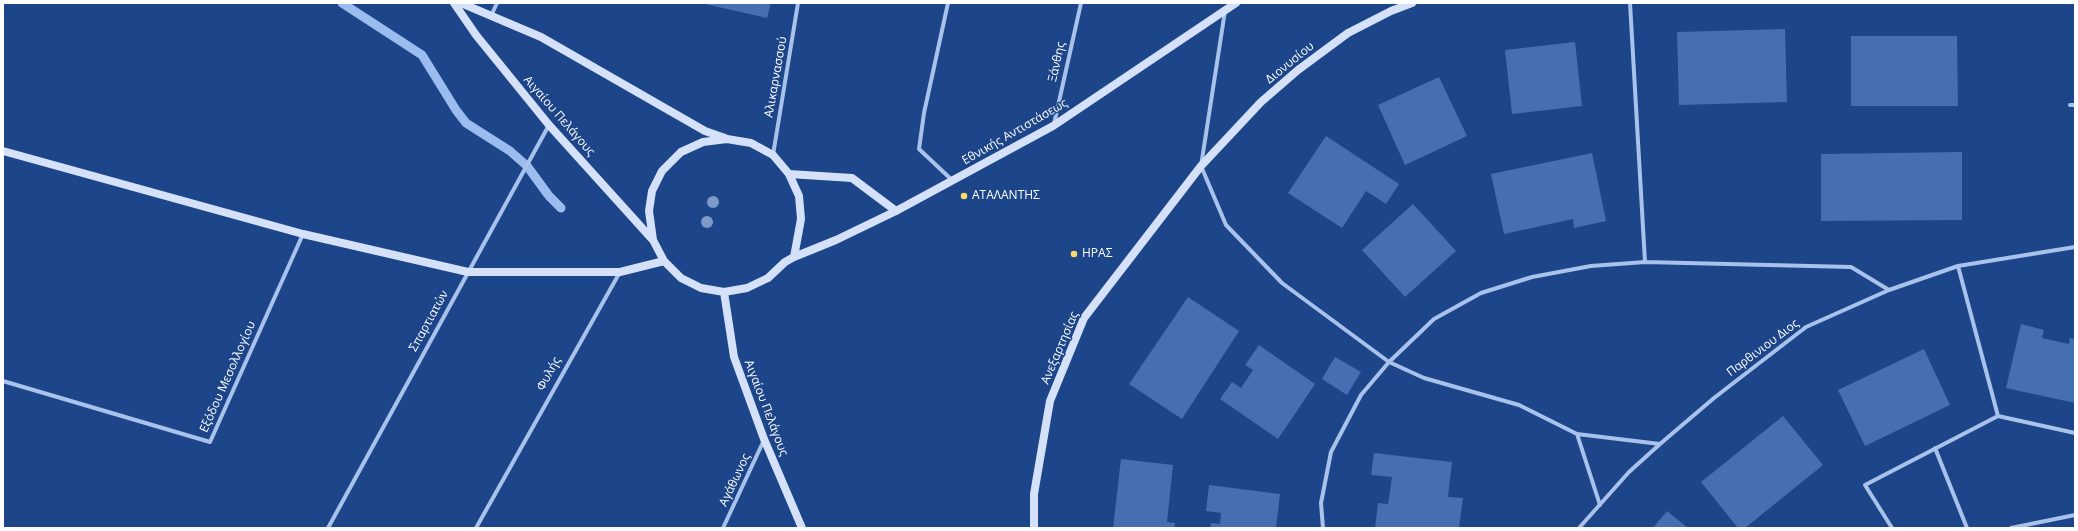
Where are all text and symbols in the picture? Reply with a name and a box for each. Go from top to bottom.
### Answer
street label: Αλικαρνασσού [762,35,790,119]
street label: Διονυσίου [1263,39,1317,87]
street label: Ξάνθης [1045,41,1069,83]
street label: Αιγαίου Πελάγους [520,73,598,159]
street label: Εθνικής Αντιστάσεως [960,96,1070,168]
place label: ΑΤΑΛΑΝΤΗΣ [972,189,1040,203]
marker: ΑΤΑΛΑΝΤΗΣ [959,191,969,201]
place label: ΗΡΑΣ [1082,247,1112,261]
marker: ΗΡΑΣ [1069,249,1079,259]
street label: Σπαρτιατών [406,288,452,354]
street label: Ανεξαρτησίας [1038,309,1082,387]
street label: Παρθινιου Διος [1724,316,1802,380]
street label: Εξόδου Μεσολλογίου [197,319,259,435]
street label: Φυλής [534,355,564,393]
street label: Αιγαίου Πελάγους [741,358,791,458]
street label: Αγάθωνος [716,451,754,509]

